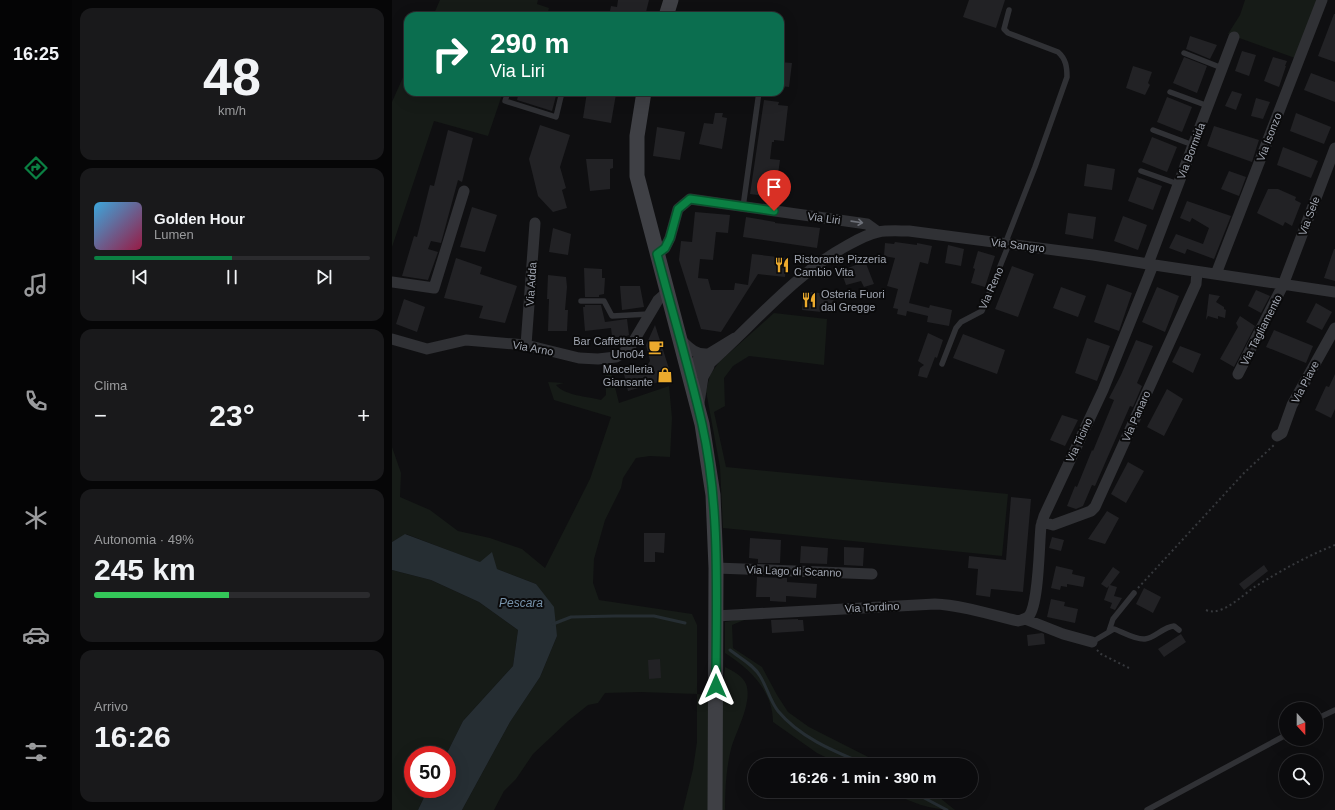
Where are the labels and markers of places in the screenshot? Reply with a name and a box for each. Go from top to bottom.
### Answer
pin [757,170,791,211]
place label: Ristorante Pizzeria Cambio Vita [794,253,887,278]
restaurant icon: Ristorante Pizzeria Cambio Vita [773,256,791,274]
place label: Osteria Fuori dal Gregge [821,288,885,313]
restaurant icon: Osteria Fuori dal Gregge [800,291,818,309]
place label: Bar Caffetteria Uno04 [573,335,645,360]
cafe icon: Bar Caffetteria Uno04 [647,338,665,356]
place label: Macelleria Giansante [603,363,654,388]
shop icon: Macelleria Giansante [656,366,674,384]

